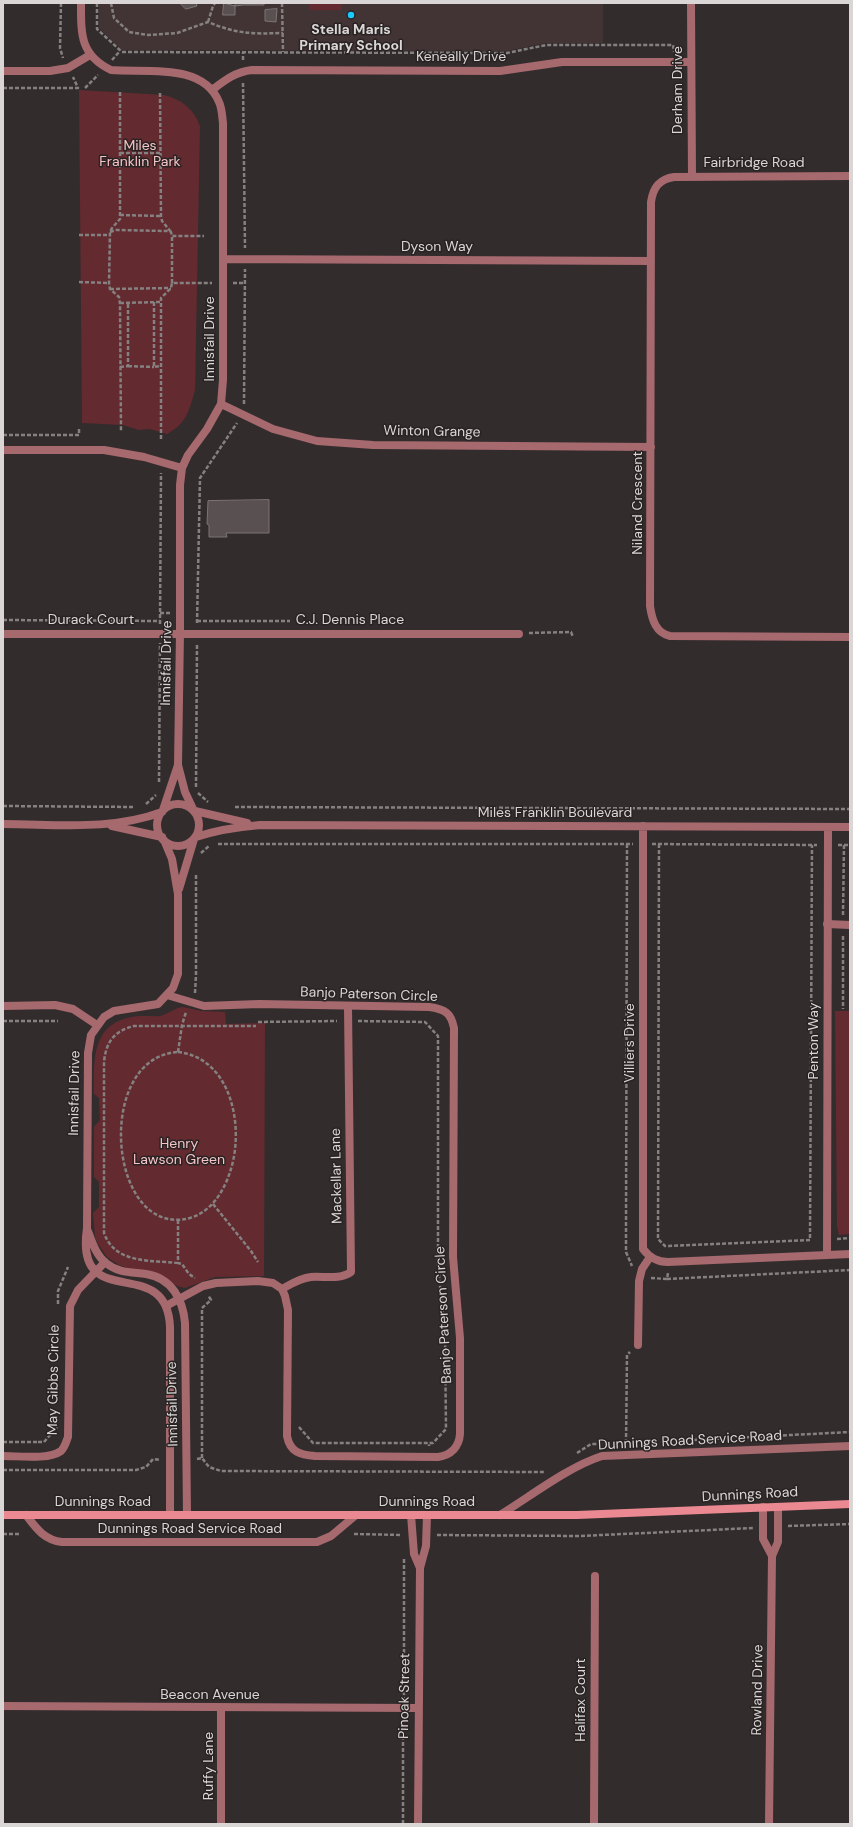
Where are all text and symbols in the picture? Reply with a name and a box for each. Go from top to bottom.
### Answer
marker: Stella Maris Primary School [346,10,356,20]
place label: Stella Maris Primary School [299,22,403,54]
street label: Derham Drive [670,46,686,134]
street label: Keneally Drive [416,49,506,65]
park label: Miles Franklin Park [99,138,181,170]
street label: Fairbridge Road [703,155,805,171]
street label: Dyson Way [401,239,473,255]
street label: Innisfail Drive [202,296,218,382]
street label: Winton Grange [383,423,481,441]
street label: Niland Crescent [630,451,646,555]
street label: Durack Court [48,612,134,628]
street label: C.J. Dennis Place [296,612,404,628]
street label: Innisfail Drive [158,620,176,706]
street label: Miles Franklin Boulevard [478,805,632,821]
street label: Banjo Paterson Circle [300,984,438,1006]
street label: Penton Way [806,1002,822,1080]
street label: Villiers Drive [622,1003,638,1083]
street label: Innisfail Drive [66,1050,84,1136]
street label: Mackellar Lane [328,1128,346,1224]
park label: Henry Lawson Green [133,1136,225,1168]
street label: Banjo Paterson Circle [432,1246,456,1384]
street label: May Gibbs Circle [45,1325,63,1435]
street label: Innisfail Drive [164,1361,182,1447]
street label: Dunnings Road Service Road [598,1428,782,1454]
street label: Dunnings Road [701,1484,799,1506]
street label: Dunnings Road [55,1494,151,1510]
street label: Dunnings Road [379,1494,475,1510]
street label: Dunnings Road Service Road [98,1521,282,1537]
street label: Rowland Drive [749,1644,767,1736]
street label: Pinoak Street [396,1653,414,1739]
street label: Halifax Court [573,1658,589,1742]
street label: Beacon Avenue [160,1687,260,1703]
street label: Ruffy Lane [201,1732,217,1800]

